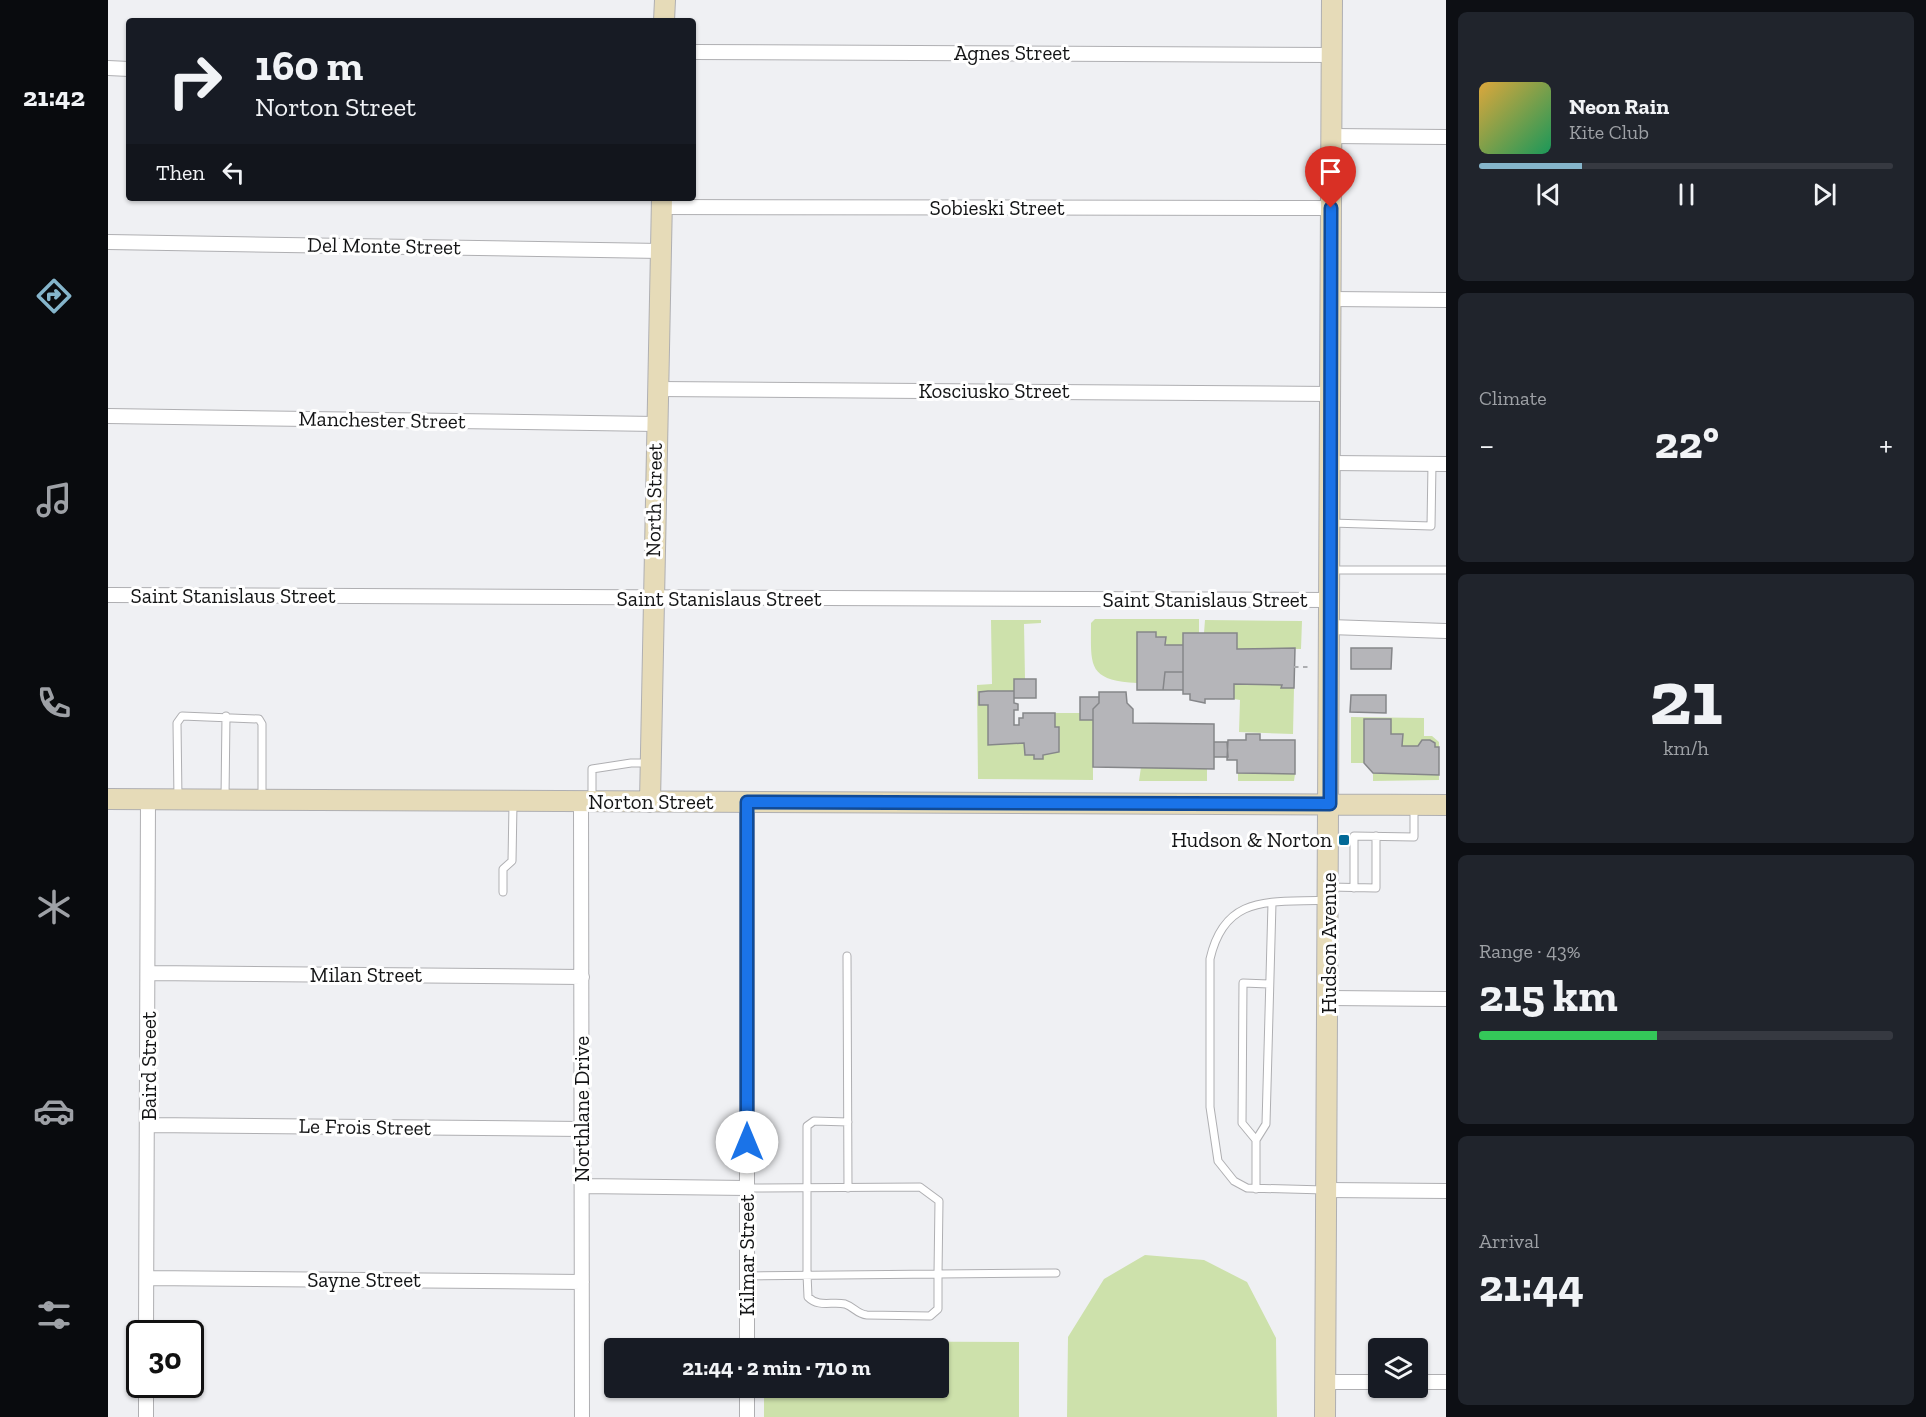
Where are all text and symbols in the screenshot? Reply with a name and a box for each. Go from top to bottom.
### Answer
text: 160 m [255,40,363,91]
street label: Agnes Street [954,40,1070,65]
icon: right [156,42,234,120]
text: 21:42 [23,81,85,113]
text: Norton Street [255,91,416,123]
text: Neon Rain [1569,93,1669,120]
text: Kite Club [1569,120,1649,144]
pin [1305,146,1356,208]
icon: arrive [1314,155,1347,188]
icon: left [217,156,250,189]
text: Then [156,159,205,186]
icon: previous [1532,178,1565,211]
icon: pause [1670,178,1703,211]
icon: next [1808,178,1841,211]
street label: Sobieski Street [929,195,1065,220]
street label: Del Monte Street [307,232,461,259]
icon: directions [33,275,75,317]
street label: Kosciusko Street [918,378,1070,403]
text: Climate [1479,386,1547,410]
street label: Manchester Street [298,406,466,433]
text: 22° [1654,416,1719,470]
text: − [1479,425,1494,464]
text: + [1879,425,1893,464]
street label: North Street [640,443,667,557]
icon: music [33,479,75,521]
street label: Saint Stanislaus Street [131,583,336,608]
street label: Saint Stanislaus Street [617,586,822,611]
street label: Saint Stanislaus Street [1103,587,1308,612]
text: 21 [1649,650,1723,744]
icon: phone [33,682,75,724]
text: km/h [1663,736,1709,760]
street label: Norton Street [588,789,714,814]
place label: Hudson & Norton [1171,827,1332,852]
marker: Hudson & Norton [1337,833,1351,847]
street label: Hudson Avenue [1316,872,1341,1014]
icon: climate [33,886,75,928]
text: Range · 43% [1479,939,1581,963]
street label: Milan Street [310,962,422,987]
text: 215 km [1479,969,1618,1023]
street label: Baird Street [136,1011,161,1121]
street label: Northlane Drive [569,1036,594,1182]
icon: car [33,1090,75,1132]
position arrow [715,1110,779,1174]
street label: Le Frois Street [299,1113,432,1140]
street label: Kilmar Street [734,1194,759,1316]
text: Arrival [1479,1229,1539,1253]
text: 21:44 [1479,1259,1584,1313]
street label: Sayne Street [307,1267,421,1292]
icon: filters [33,1294,75,1336]
speed limit sign: 30 [126,1320,204,1398]
map controls [1368,1338,1428,1398]
button: layers [1368,1338,1428,1398]
text: 21:44 · 2 min · 710 m [682,1354,871,1381]

